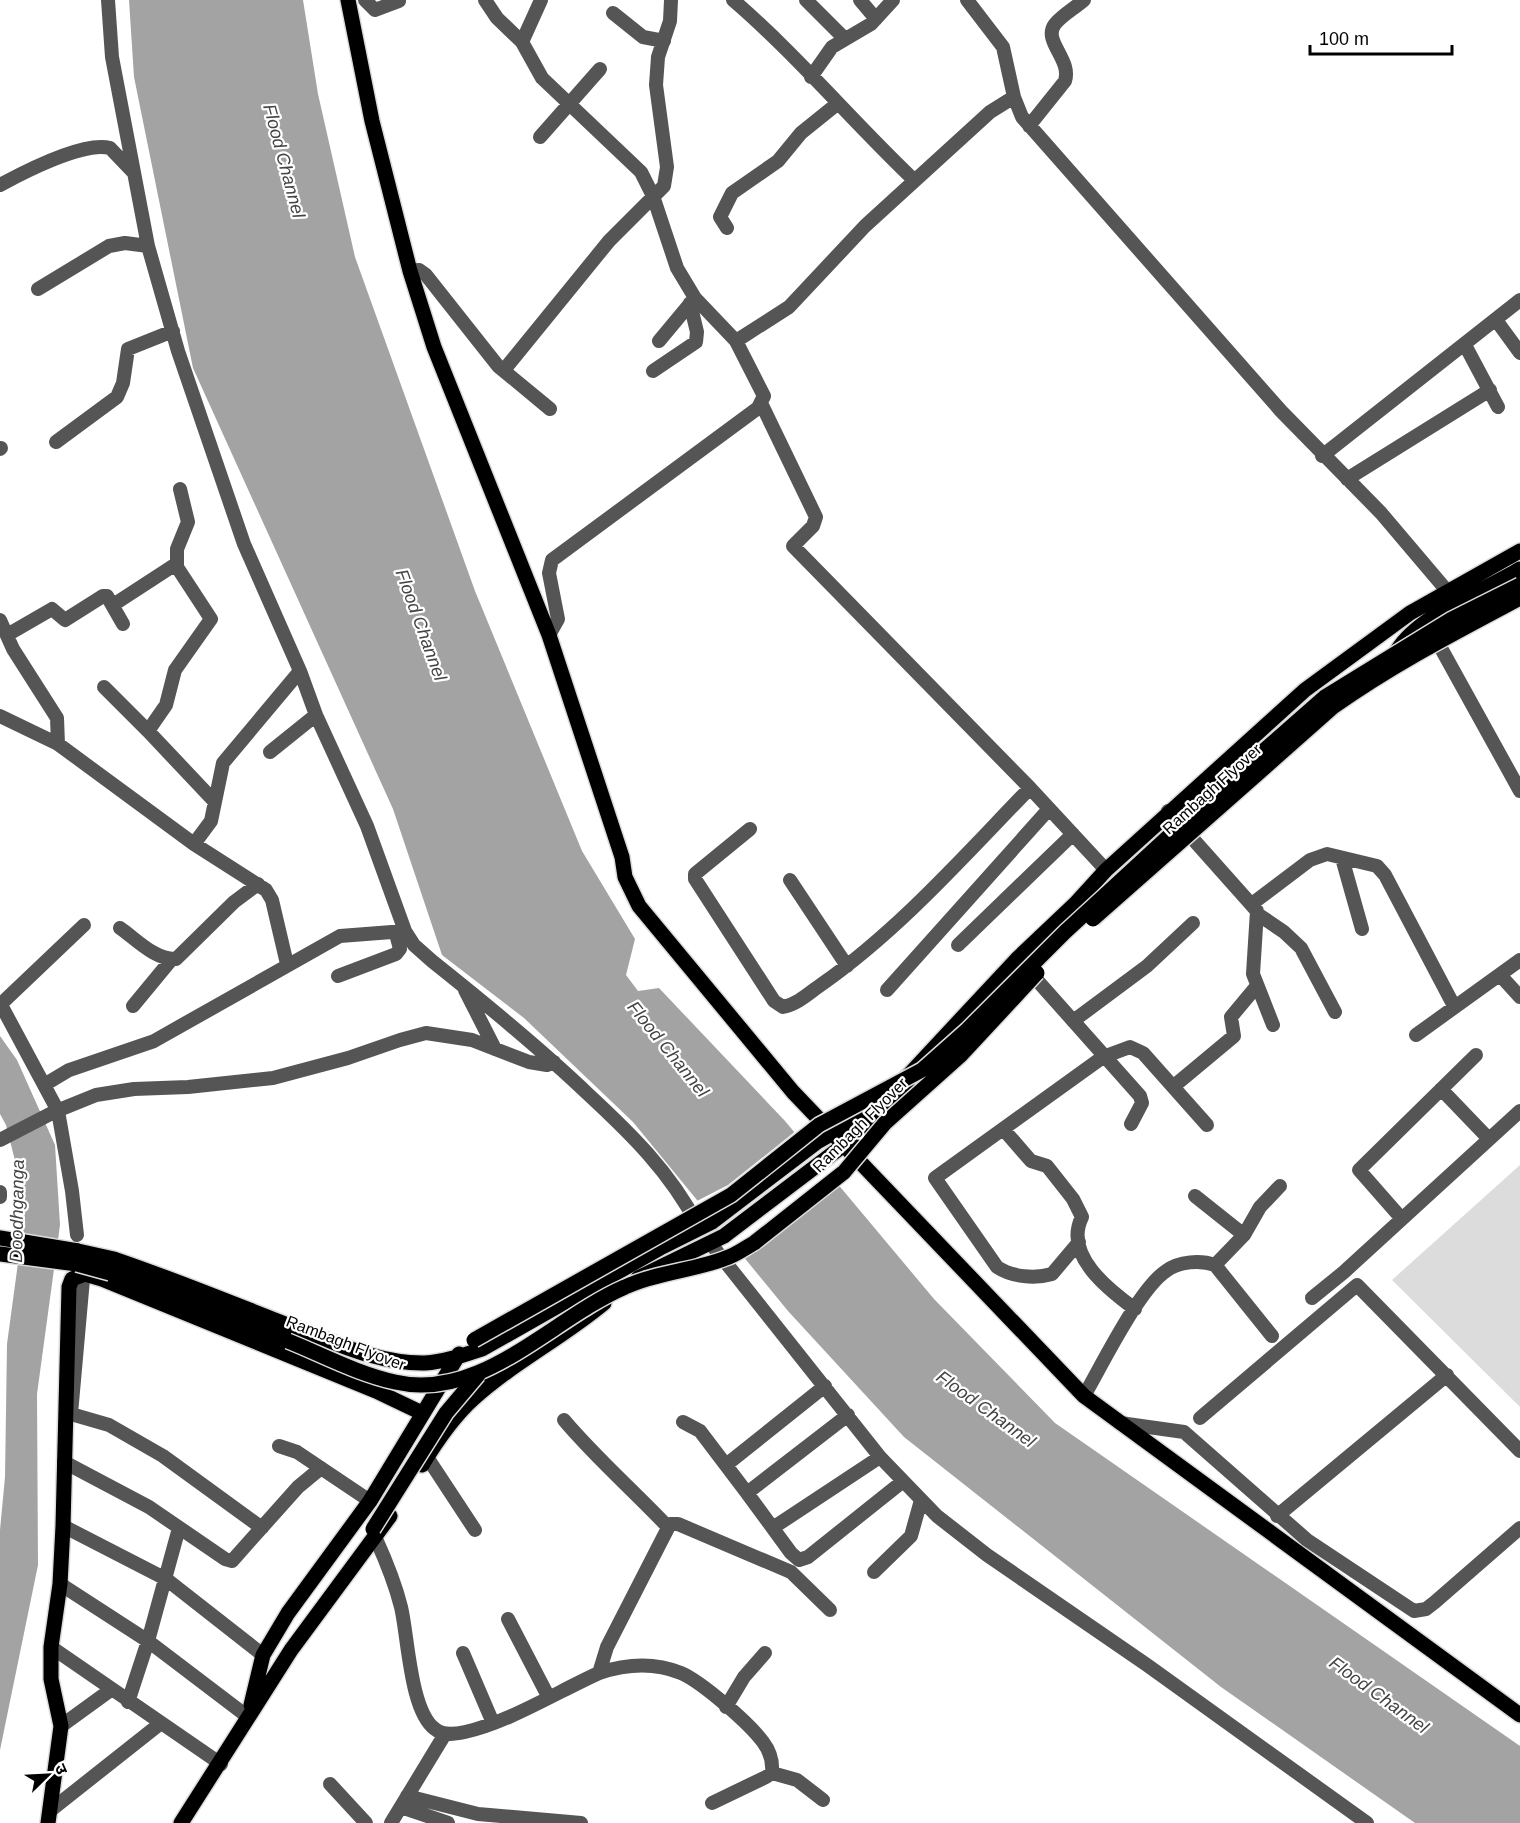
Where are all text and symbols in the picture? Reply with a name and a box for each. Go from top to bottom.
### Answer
scale bar [1310,18,1452,56]
text: 100 m [1319,29,1369,49]
water label: Flood Channel [259,102,309,221]
water label: Flood Channel [392,567,451,684]
street label: Rambagh Flyover [1159,740,1265,838]
water label: Flood Channel [623,997,713,1102]
street label: Rambagh Flyover [809,1074,911,1176]
water label: Doodhganga [6,1159,28,1263]
street label: Rambagh Flyover [284,1312,409,1374]
water label: Flood Channel [933,1366,1040,1452]
water label: Flood Channel [1326,1652,1433,1738]
north arrow [18,1745,78,1805]
text: उ [52,1761,71,1777]

